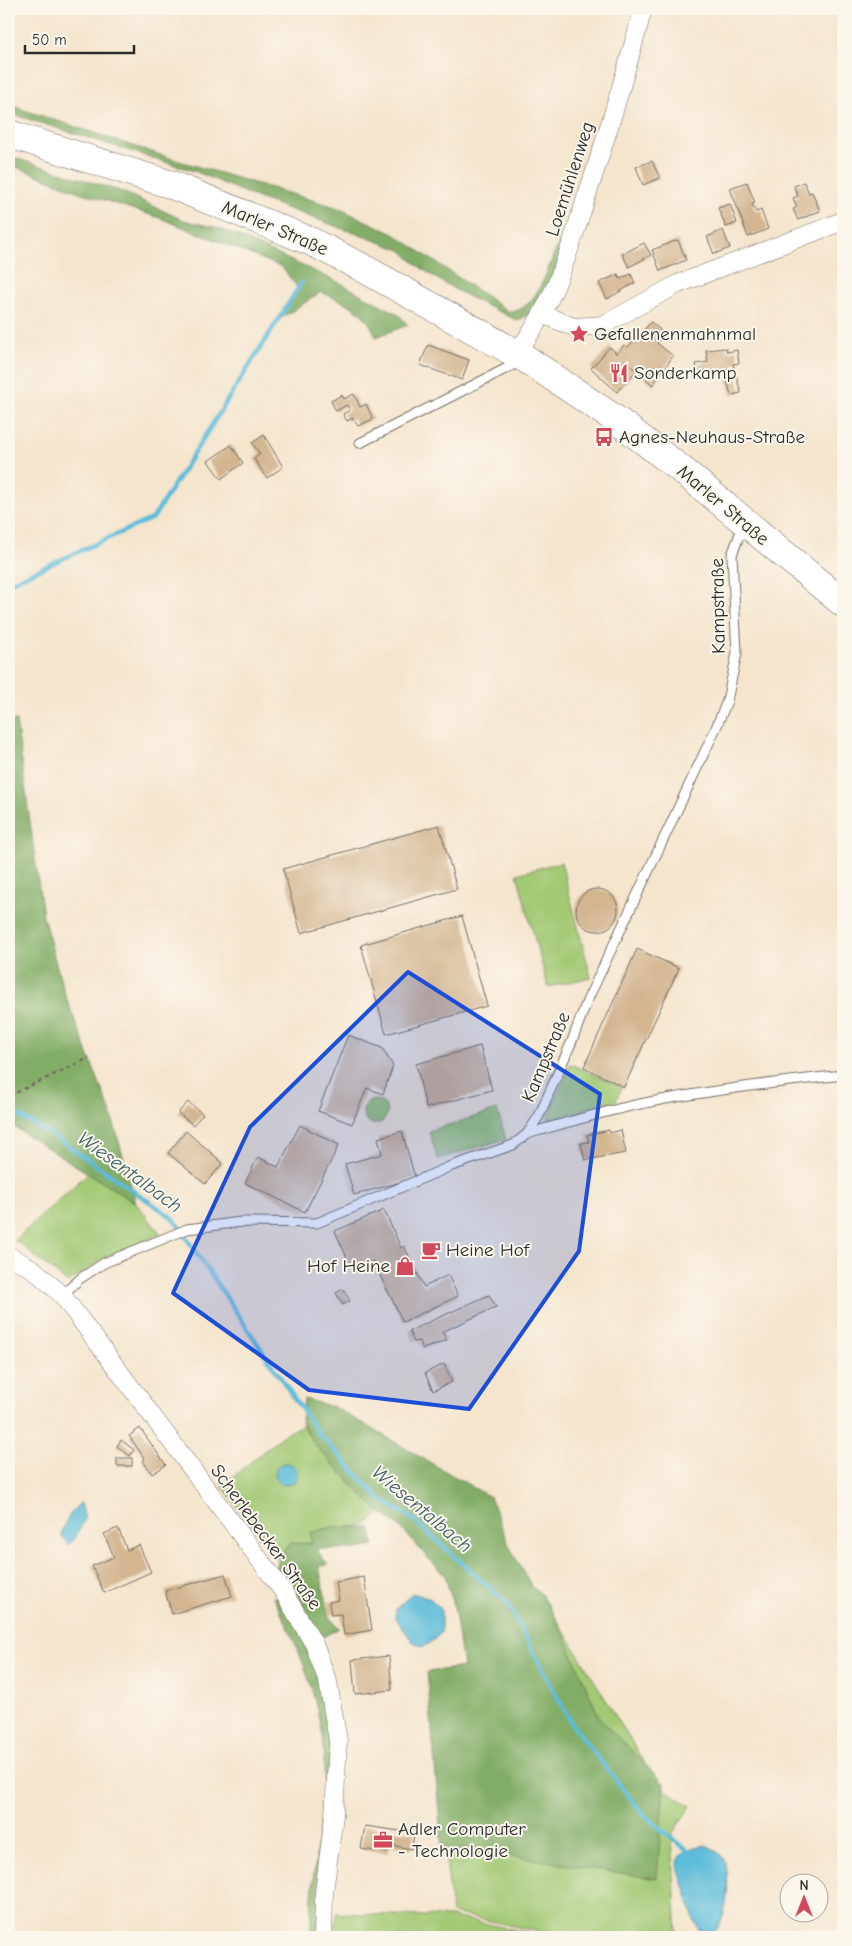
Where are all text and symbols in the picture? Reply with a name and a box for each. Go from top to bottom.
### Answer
scale bar [25,22,134,54]
text: 50 m [32,31,67,49]
street label: Loemühlenweg [541,119,599,239]
street label: Marler Straße [219,196,331,260]
place icon: Gefallenenmahnmal [568,323,590,345]
place label: Gefallenenmahnmal [594,323,756,345]
restaurant icon: Sonderkamp [608,362,630,384]
place label: Sonderkamp [634,362,737,384]
bus stop icon: Agnes-Neuhaus-Straße [593,426,615,448]
place label: Agnes-Neuhaus-Straße [619,426,805,448]
street label: Marler Straße [673,460,773,550]
street label: Kampstraße [706,558,730,654]
street label: Kampstraße [517,1009,575,1105]
water label: Wiesentalbach [73,1126,187,1218]
cafe icon: Heine Hof [420,1239,442,1261]
place label: Heine Hof [446,1239,531,1261]
place label: Hof Heine [307,1255,390,1277]
shop icon: Hof Heine [394,1255,416,1277]
street label: Scherlebecker Straße [206,1460,326,1614]
water label: Wiesentalbach [367,1461,477,1557]
place label: Adler Computer - Technologie [398,1818,526,1862]
office icon: Adler Computer - Technologie [372,1829,394,1851]
north arrow [780,1874,830,1924]
text: N [799,1877,809,1894]

